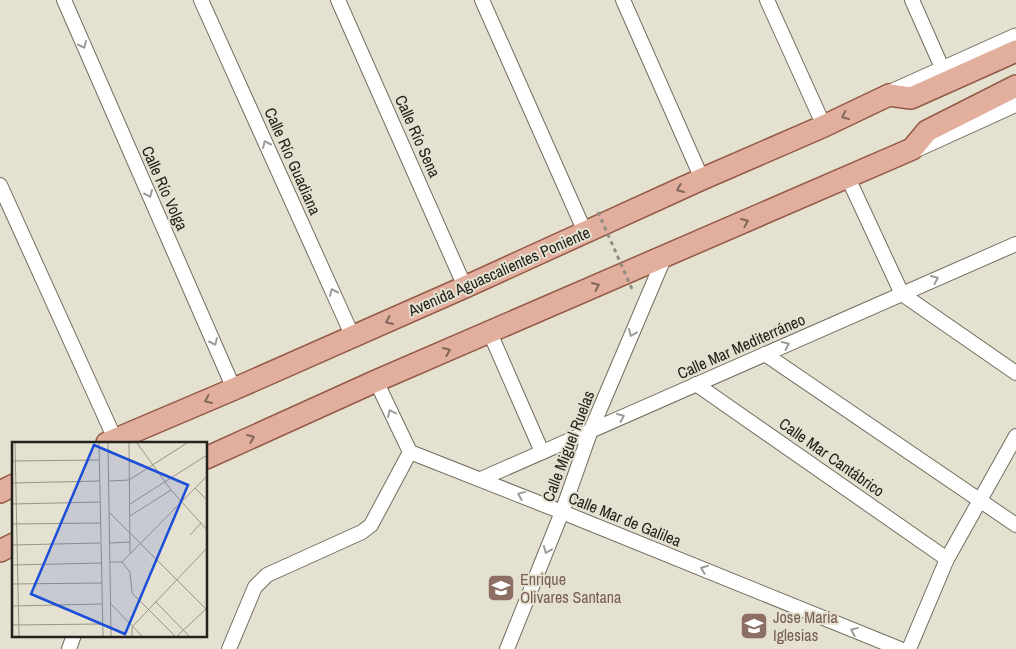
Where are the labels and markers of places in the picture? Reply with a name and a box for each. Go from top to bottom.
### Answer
place label: Enrique Olivares Santana [520,568,622,608]
school or university icon: Enrique Olivares Santana [486,573,516,603]
place label: Jose Maria Iglesias [773,606,839,646]
school or university icon: Jose Maria Iglesias [739,611,769,641]

